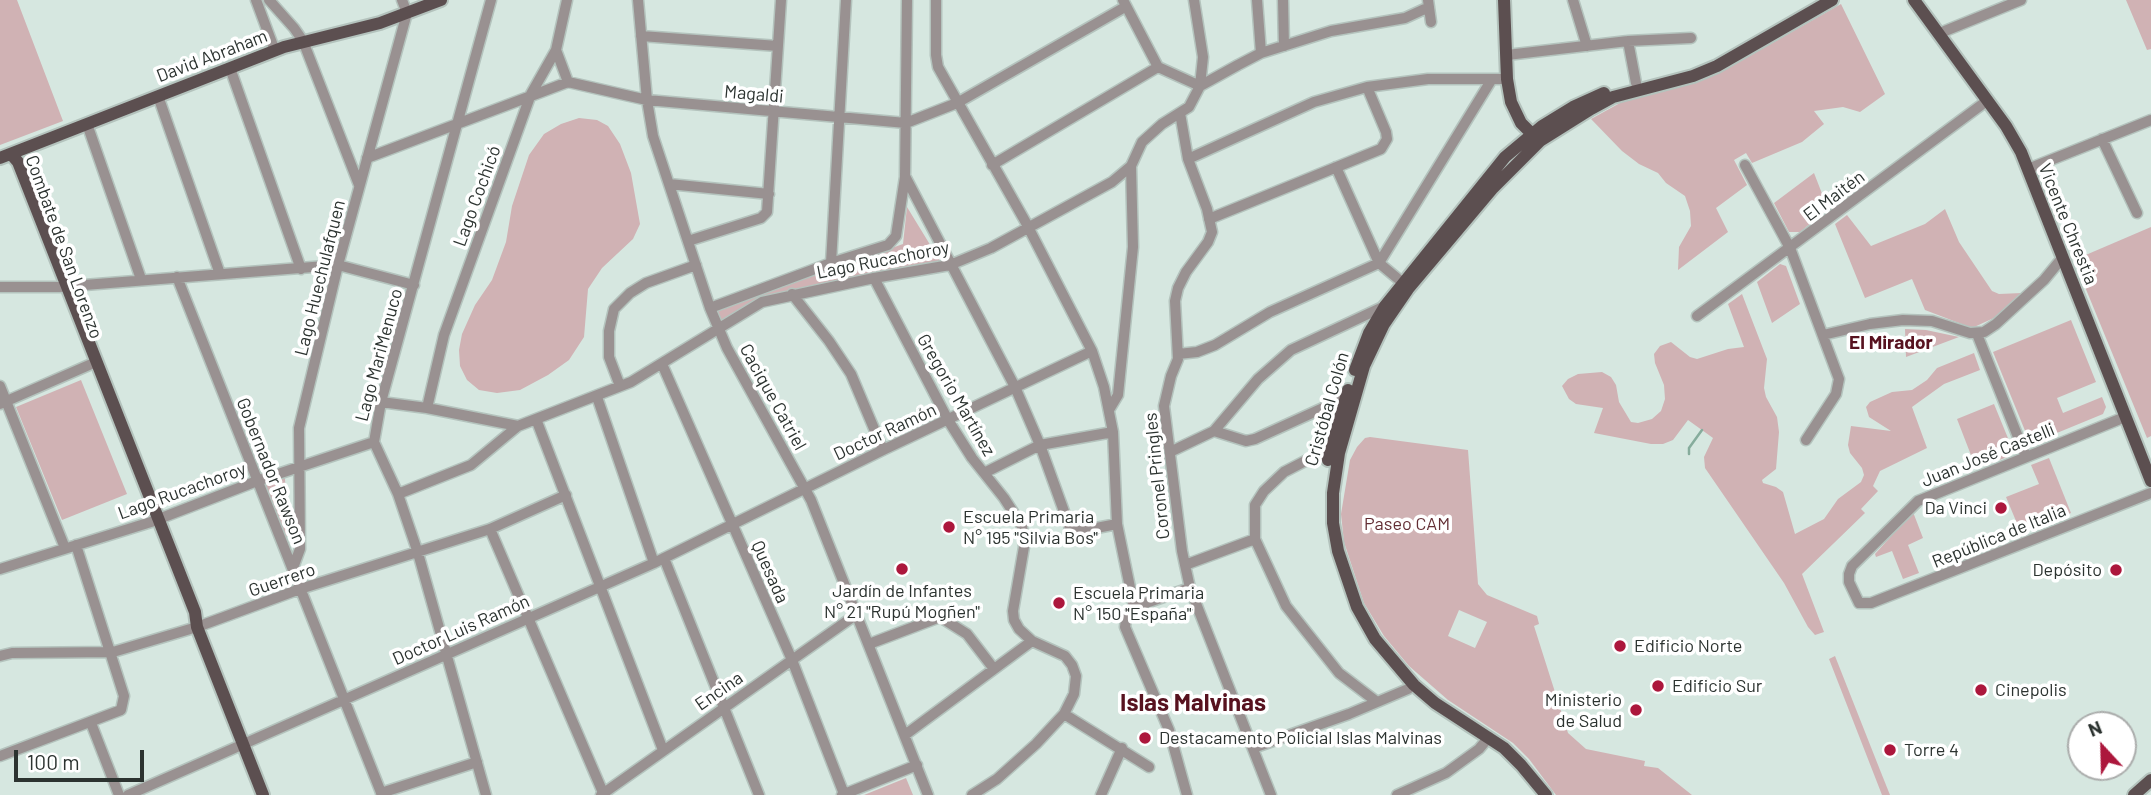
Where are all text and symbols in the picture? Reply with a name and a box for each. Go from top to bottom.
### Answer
street label: David Abraham [154,25,270,87]
street label: Magaldi [723,81,785,107]
street label: Lago Cochicó [449,143,505,249]
street label: Combate de San Lorenzo [21,152,107,342]
street label: Vicente Chrestia [2034,160,2102,288]
street label: El Maitén [1799,166,1869,226]
street label: Lago Huechulafquen [290,198,350,358]
street label: Lago Rucachoroy [815,237,951,283]
street label: Lago MariMenuco [351,286,407,424]
street label: Gregorio Martínez [912,330,1000,460]
district label: El Mirador [1849,332,1933,354]
street label: Cacique Catriel [735,340,811,454]
street label: Cristóbal Colón [1300,349,1354,469]
street label: Gobernador Rawson [232,395,310,547]
street label: Doctor Ramón [830,399,940,465]
street label: Coronel Pringles [1140,412,1174,540]
street label: Juan José Castelli [1918,418,2058,492]
street label: Lago Rucachoroy [115,458,249,524]
place label: Da Vinci [1924,497,1987,519]
street label: República de Italia [1929,499,2069,573]
marker: Da Vinci [1993,500,2009,516]
place label: Escuela Primaria N° 195 "Silvia Bos" [963,506,1098,548]
park label: Paseo CAM [1364,513,1450,535]
marker: Escuela Primaria N° 195 "Silvia Bos" [941,519,957,535]
street label: Quesada [747,537,793,607]
street label: Guerrero [246,559,318,601]
place label: Depósito [2032,559,2102,581]
marker: Jardín de Infantes N° 21 "Rupú Mogñen" [894,561,910,577]
marker: Depósito [2108,562,2124,578]
place label: Jardín de Infantes N° 21 "Rupú Mogñen" [824,580,980,622]
place label: Escuela Primaria N° 150 "España" [1073,582,1204,624]
street label: Doctor Luis Ramón [389,590,533,670]
marker: Escuela Primaria N° 150 "España" [1051,595,1067,611]
place label: Edificio Norte [1634,635,1742,657]
marker: Edificio Norte [1612,638,1628,654]
street label: Encina [691,667,747,715]
place label: Edificio Sur [1672,675,1762,697]
marker: Edificio Sur [1650,678,1666,694]
place label: Cinepolis [1995,679,2067,701]
marker: Cinepolis [1973,682,1989,698]
district label: Islas Malvinas [1120,689,1266,717]
place label: Ministerio de Salud [1545,689,1622,732]
marker: Ministerio de Salud [1628,702,1644,718]
north arrow [2067,711,2137,781]
text: N [2085,715,2105,741]
place label: Destacamento Policial Islas Malvinas [1159,727,1442,749]
marker: Destacamento Policial Islas Malvinas [1137,730,1153,746]
scale bar [18,736,147,780]
place label: Torre 4 [1904,739,1959,761]
marker: Torre 4 [1882,742,1898,758]
text: 100 m [27,749,80,774]

